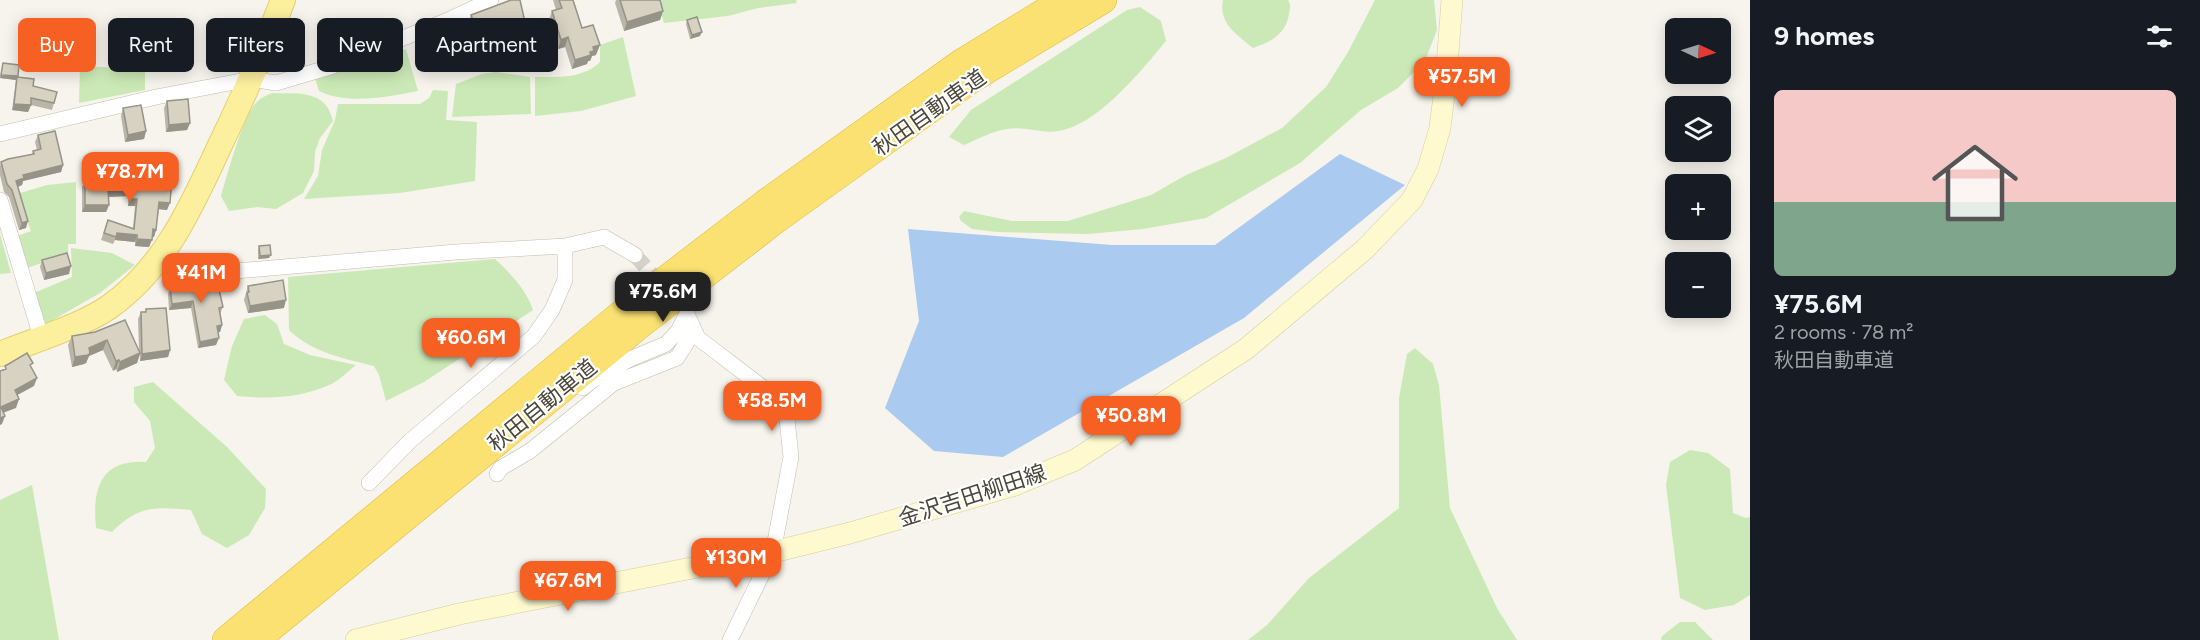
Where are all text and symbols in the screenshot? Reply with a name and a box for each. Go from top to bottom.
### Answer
chip: Buy [18,18,96,72]
chip: Rent [108,18,194,72]
chip: Filters [206,18,305,72]
chip: New [317,18,403,72]
chip: Apartment [415,18,558,72]
north arrow [1665,18,1731,84]
map controls [1665,18,1731,318]
text: 9 homes [1774,20,1874,52]
icon: filters [2143,20,2176,53]
pin: ¥57.5M [1413,57,1511,108]
street label: 秋田自動車道 [867,63,991,161]
text: ¥57.5M [1428,64,1496,88]
button: layers [1665,96,1731,162]
icon: home [1921,129,2029,237]
pin: ¥78.7M [81,152,179,203]
text: ¥78.7M [96,159,164,183]
button: + [1665,174,1731,240]
button: − [1665,252,1731,318]
pin: ¥41M [165,253,237,304]
text: ¥41M [176,260,226,284]
pin: ¥75.6M [614,272,712,323]
text: ¥75.6M [629,279,697,303]
text: ¥75.6M [1774,288,1863,320]
pin: ¥60.6M [422,318,520,369]
text: 2 rooms · 78 m² [1774,320,1914,344]
text: ¥60.6M [436,325,506,349]
text: 秋田自動車道 [1774,348,1894,372]
street label: 秋田自動車道 [483,353,602,457]
pin: ¥58.5M [723,381,821,432]
text: ¥58.5M [737,388,807,412]
pin: ¥50.8M [1082,396,1180,447]
text: ¥50.8M [1096,403,1166,427]
street label: 金沢吉田柳田線 [895,459,1050,532]
pin: ¥130M [694,538,778,589]
text: ¥130M [705,545,767,569]
pin: ¥67.6M [519,561,617,612]
text: ¥67.6M [534,568,602,592]

